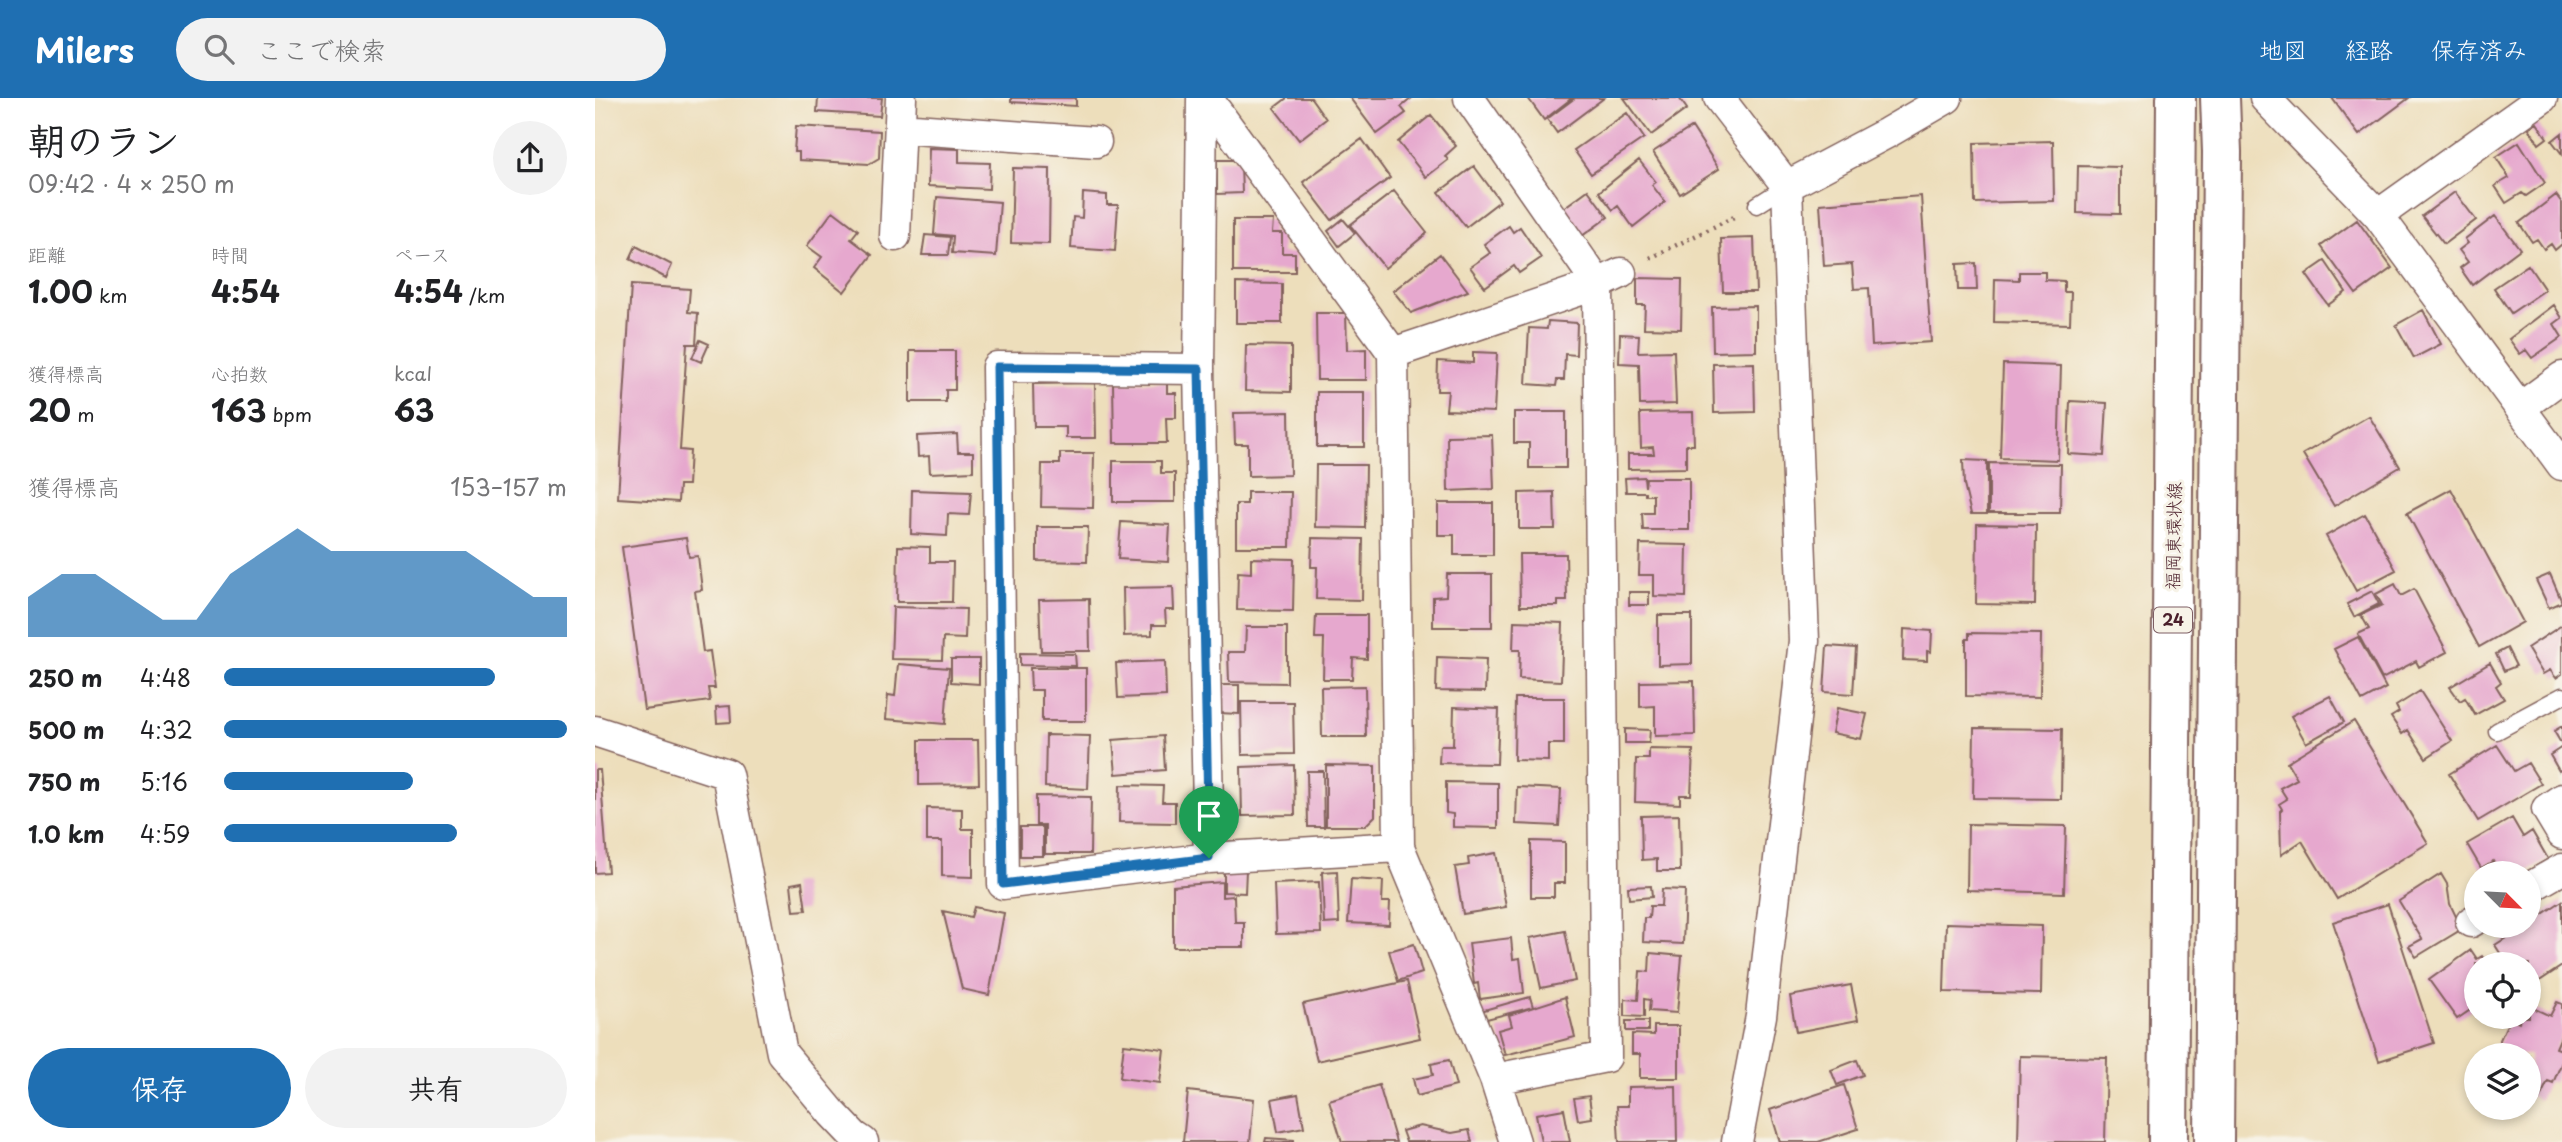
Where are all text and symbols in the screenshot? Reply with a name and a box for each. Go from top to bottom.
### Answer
search box [176,18,666,81]
text: Milers [35,24,134,74]
icon: search [200,30,238,68]
text: ここで検索 [256,30,386,69]
text: 地図 [2259,31,2307,67]
text: 経路 [2345,31,2393,67]
text: 保存済み [2431,31,2527,67]
text: 朝のラン [28,111,180,168]
button: share [493,121,567,195]
text: 09:42 · 4 × 250 m [28,166,235,201]
text: 距離 [28,240,66,268]
text: 時間 [211,240,249,268]
text: ペース [394,240,450,268]
text: 1.00 [28,268,93,313]
text: 4:54 [211,268,280,313]
text: 4:54 [394,268,463,313]
text: km [93,281,128,309]
text: /km [463,281,505,309]
text: 獲得標高 [28,359,104,387]
text: 心拍数 [211,359,268,387]
text: kcal [394,359,432,387]
text: 20 [28,387,71,432]
text: 163 [211,387,267,432]
text: 63 [394,387,434,432]
text: m [71,400,94,428]
text: bpm [267,400,312,428]
text: 獲得標高 [28,469,120,504]
text: 153–157 m [450,469,567,504]
street label: 福岡東環状線 [2158,482,2187,590]
road number: 24 [2154,607,2192,632]
text: 250 m [28,660,103,695]
text: 4:48 [140,660,191,695]
text: 500 m [28,712,105,747]
text: 4:32 [140,712,193,747]
text: 750 m [28,764,100,799]
text: 5:16 [140,764,188,799]
pin [1179,786,1239,858]
icon: arrive [1190,797,1228,835]
text: 1.0 km [28,816,105,851]
text: 4:59 [140,816,190,851]
north arrow [2464,861,2541,938]
map controls [2464,861,2541,1120]
button: locate [2464,952,2541,1029]
button: layers [2464,1043,2541,1120]
button: 保存 [28,1048,291,1128]
button: 共有 [305,1048,567,1128]

